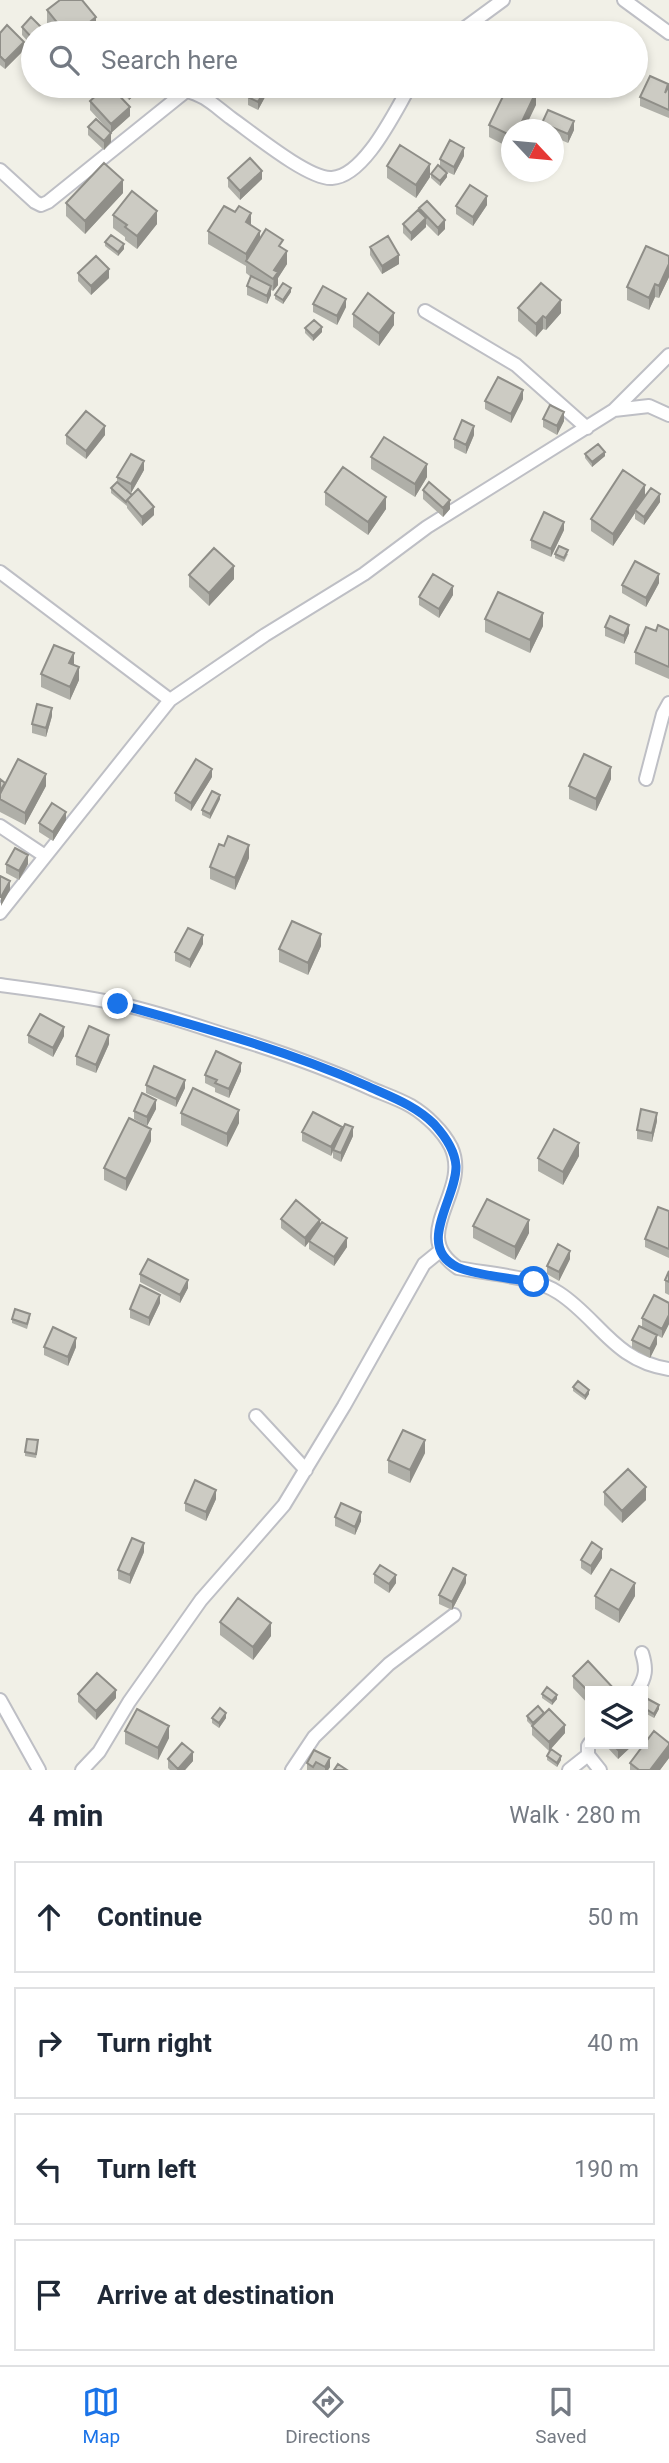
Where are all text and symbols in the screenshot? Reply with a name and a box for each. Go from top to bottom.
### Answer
search box [21,21,648,98]
icon: search [45,41,83,79]
text: Search here [101,45,238,75]
north arrow [501,119,564,182]
route end [102,988,133,1019]
route start [518,1266,549,1297]
map controls [585,1686,648,1749]
button: layers [585,1686,648,1749]
text: 4 min [28,1798,103,1833]
text: Walk · 280 m [509,1802,641,1829]
icon: ahead [30,1898,68,1936]
text: Continue [97,1902,202,1932]
text: 50 m [587,1904,639,1931]
icon: right [30,2024,68,2062]
text: Turn right [97,2028,212,2058]
text: 40 m [587,2030,639,2057]
icon: left [30,2150,68,2188]
text: Turn left [97,2154,196,2184]
text: 190 m [574,2156,639,2183]
icon: arrive [30,2276,68,2314]
text: Arrive at destination [97,2280,334,2310]
tab: Map [82,2383,120,2448]
tab: Directions [285,2383,370,2448]
tab: Saved [535,2383,587,2448]

